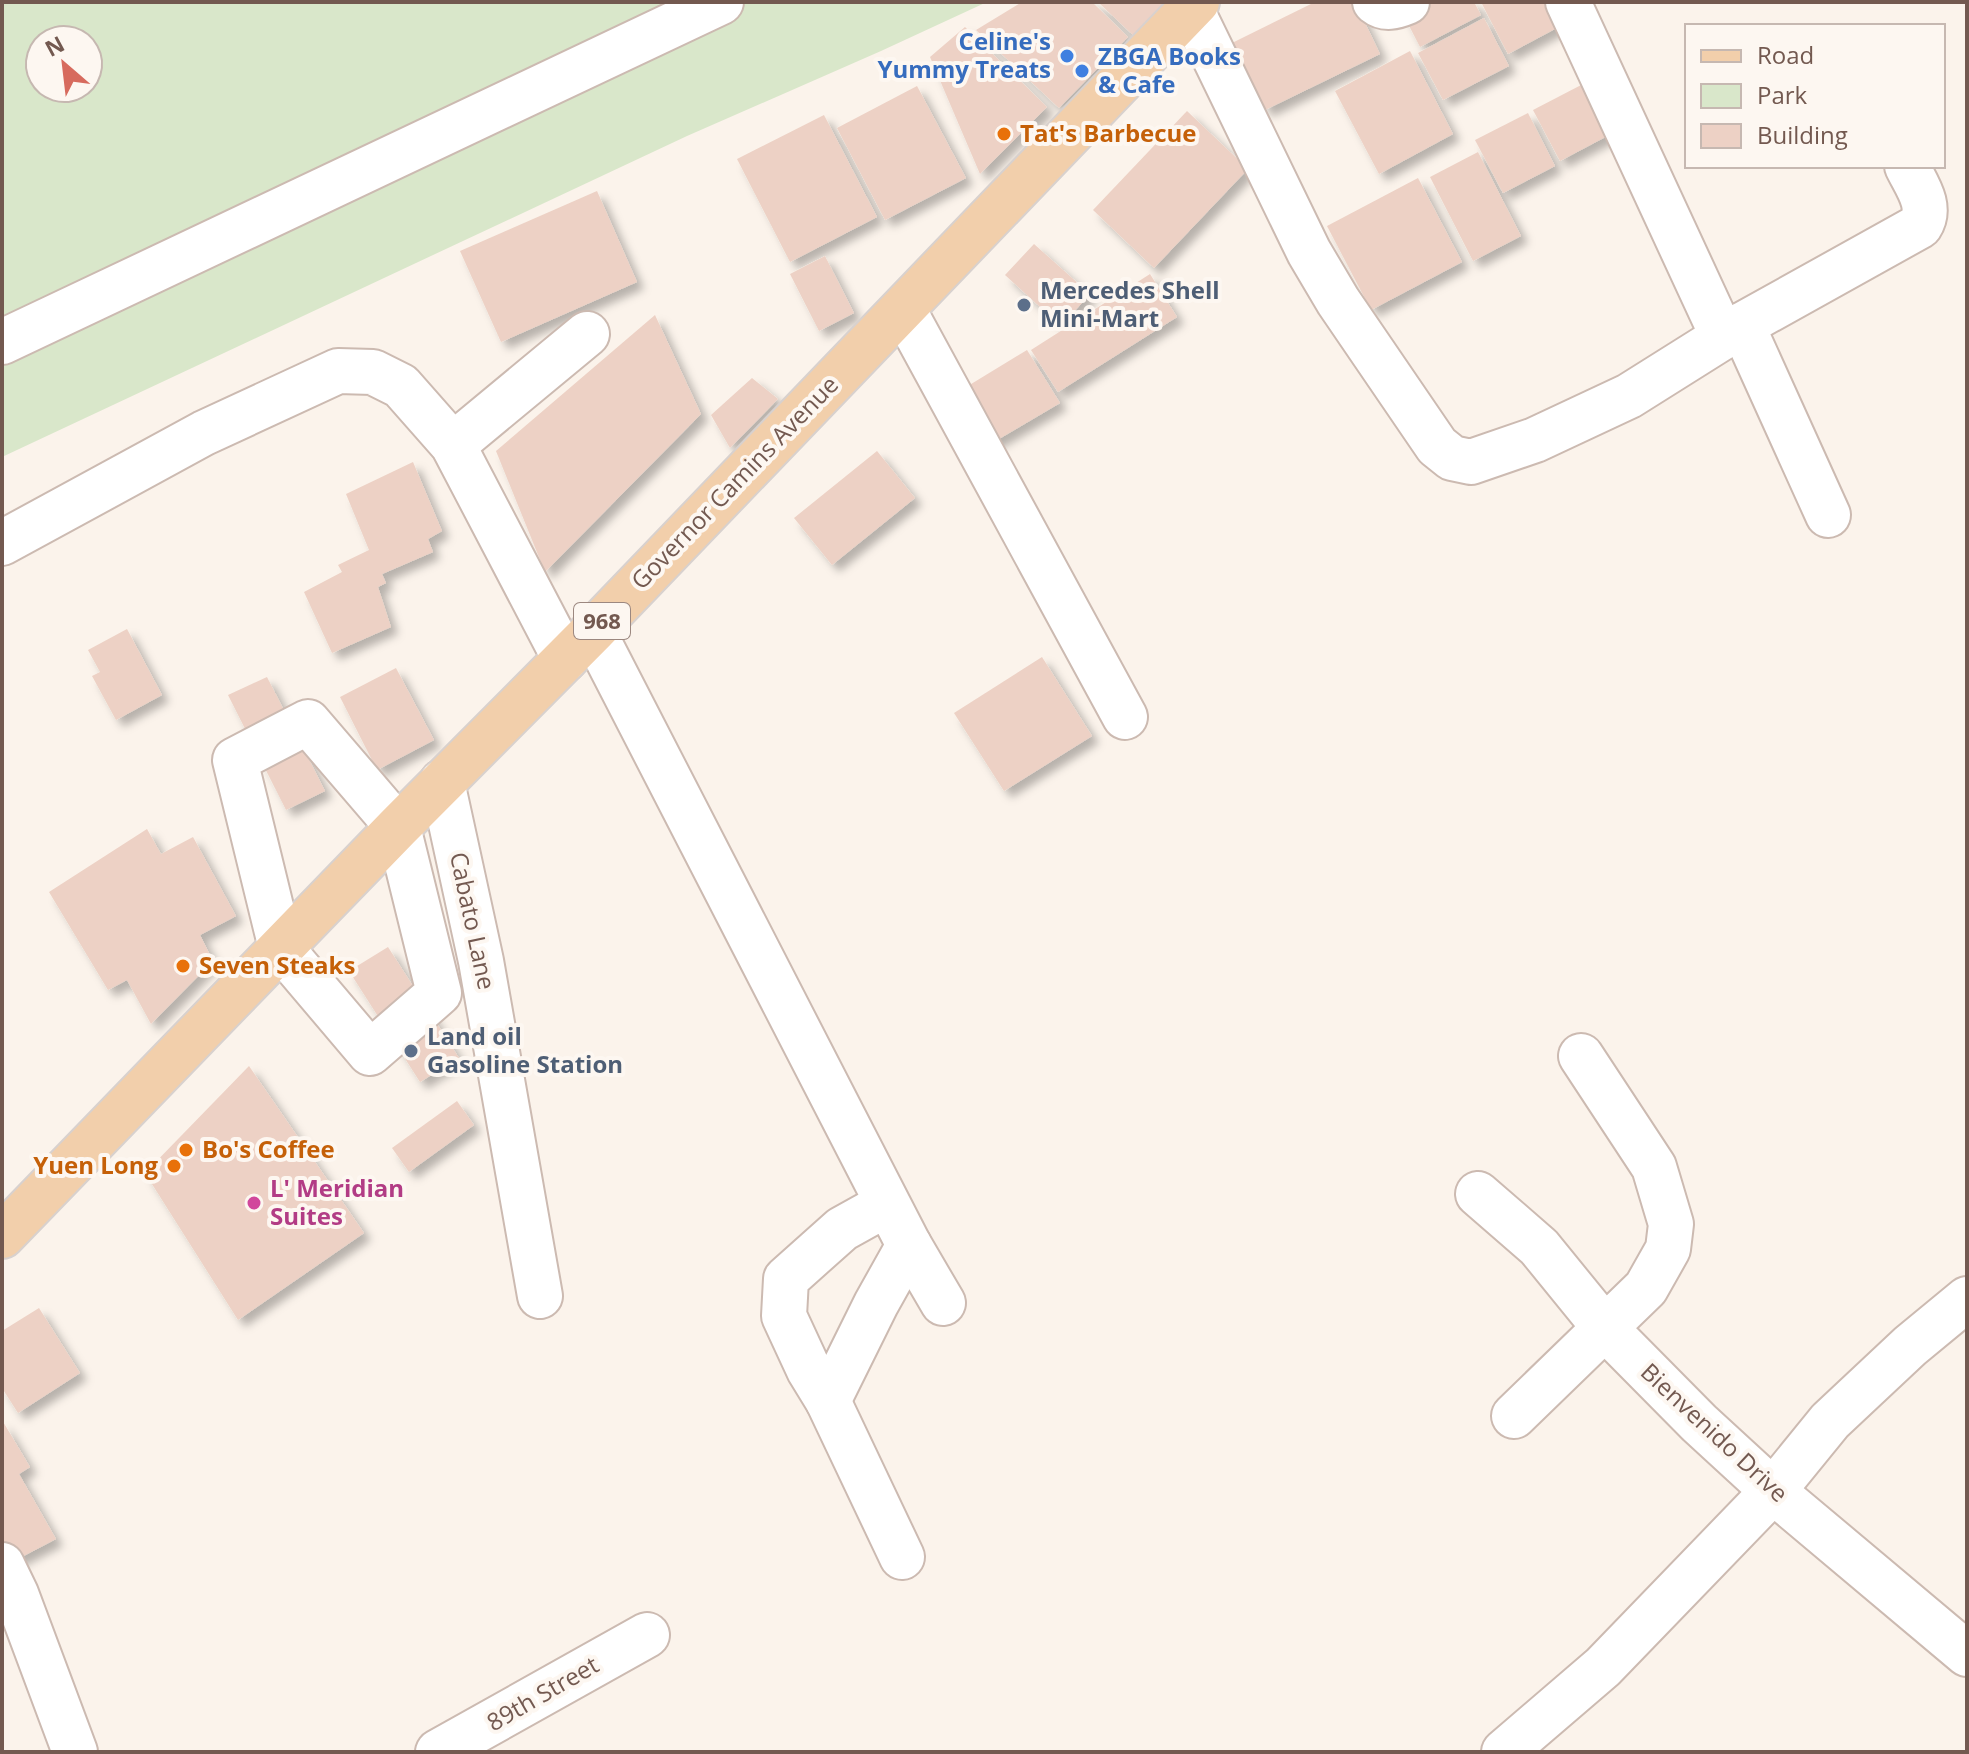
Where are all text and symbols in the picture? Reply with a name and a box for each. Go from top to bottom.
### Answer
north arrow [24,24,104,104]
place label: Celine's Yummy Treats [877,24,1051,85]
legend [1685,24,1945,168]
text: N [39,28,69,63]
text: Road [1757,38,1814,71]
place label: ZBGA Books & Cafe [1098,39,1241,100]
marker: Celine's Yummy Treats [1058,47,1076,65]
marker: ZBGA Books & Cafe [1073,62,1091,80]
text: Park [1757,78,1808,111]
place label: Tat's Barbecue [1020,116,1197,149]
text: Building [1757,118,1848,151]
marker: Tat's Barbecue [995,125,1013,143]
place label: Mercedes Shell Mini-Mart [1040,273,1220,334]
marker: Mercedes Shell Mini-Mart [1015,296,1033,314]
street label: Governor Camins Avenue [623,368,845,596]
road number: 968 [574,603,630,639]
street label: Cabato Lane [443,849,504,992]
place label: Seven Steaks [199,948,355,981]
marker: Seven Steaks [174,957,192,975]
place label: Land oil Gasoline Station [427,1019,623,1080]
marker: Land oil Gasoline Station [402,1042,420,1060]
place label: Bo's Coffee [202,1132,335,1165]
marker: Bo's Coffee [177,1141,195,1159]
place label: Yuen Long [33,1148,158,1181]
marker: Yuen Long [165,1157,183,1175]
place label: L' Meridian Suites [270,1171,404,1232]
marker: L' Meridian Suites [245,1194,263,1212]
street label: Bienvenido Drive [1634,1355,1796,1509]
street label: 89th Street [480,1647,604,1738]

